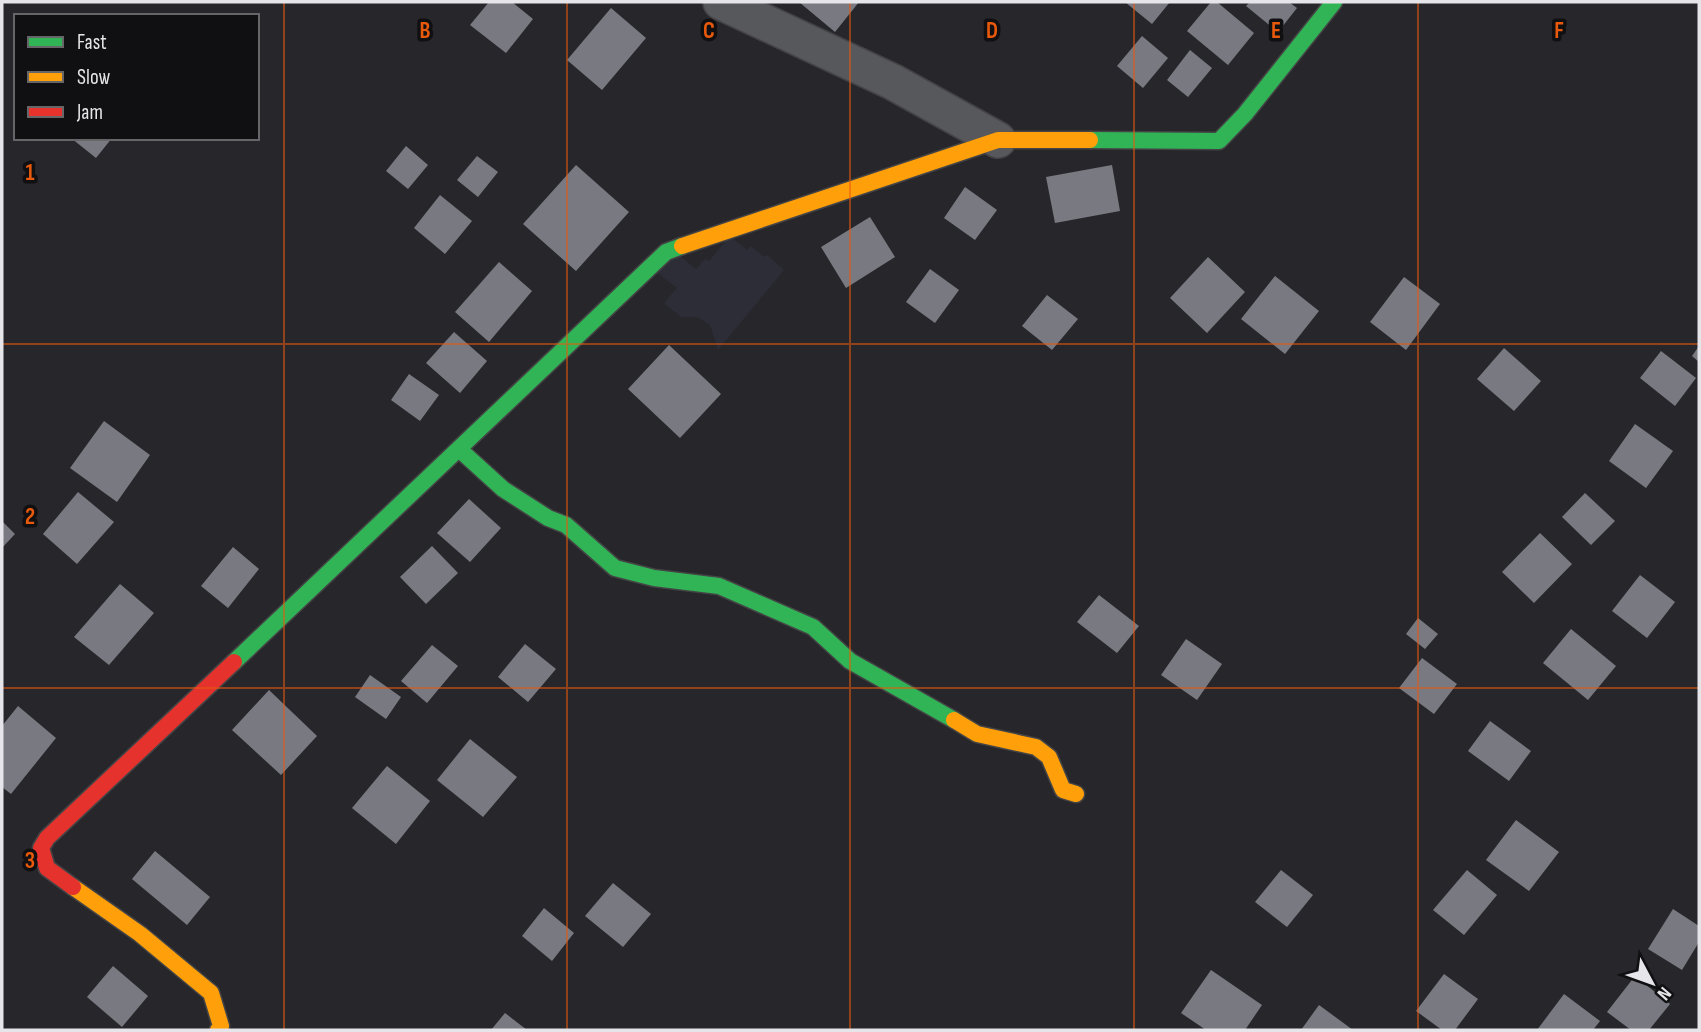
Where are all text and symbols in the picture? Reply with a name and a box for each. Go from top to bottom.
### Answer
legend [14,14,259,140]
text: B [420,17,431,45]
text: C [703,17,715,45]
text: D [986,17,998,45]
text: E [1271,17,1281,45]
text: F [1554,17,1564,45]
text: Fast [77,30,107,55]
text: Slow [77,65,111,90]
text: Jam [76,100,103,125]
text: 1 [25,159,35,187]
text: 2 [25,503,35,531]
text: 3 [25,847,35,875]
north arrow [1617,948,1687,1018]
text: N [1652,982,1676,1005]

